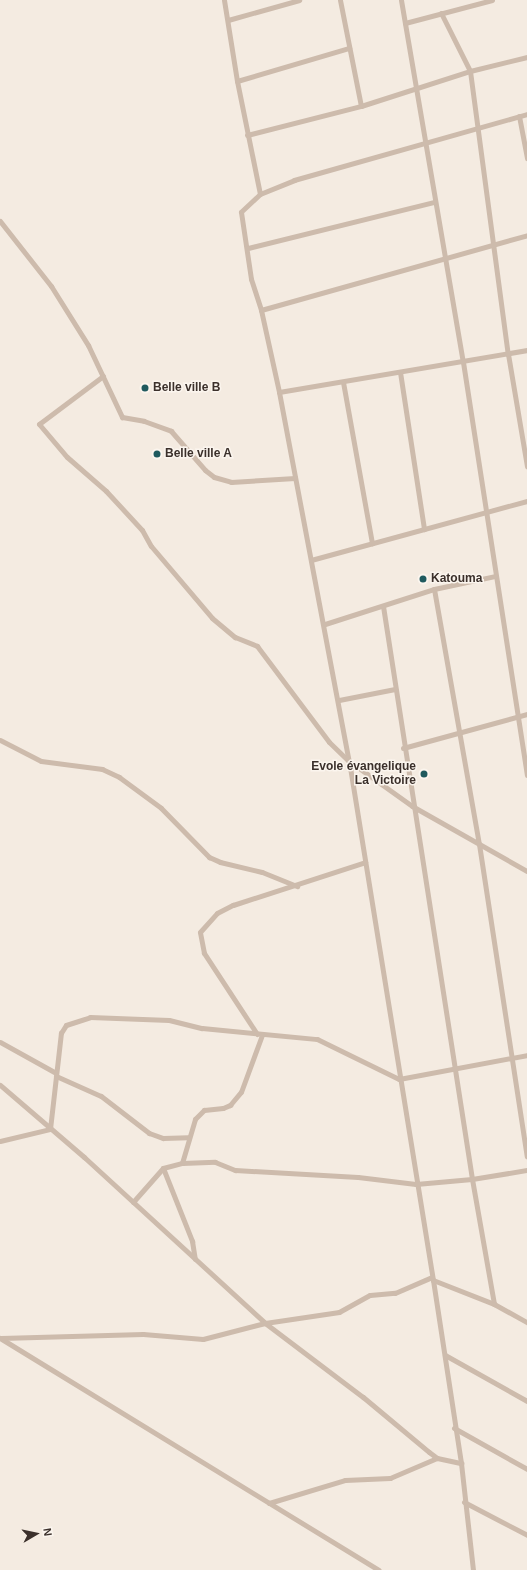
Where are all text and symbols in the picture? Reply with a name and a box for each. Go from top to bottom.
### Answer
place label: Belle ville B [153,381,220,395]
marker: Belle ville B [140,383,150,393]
place label: Belle ville A [165,447,232,461]
marker: Belle ville A [152,449,162,459]
place label: Katouma [431,572,482,586]
marker: Katouma [418,574,428,584]
place label: Evole évangelique La Victoire [311,760,416,788]
marker: Evole évangelique La Victoire [419,769,429,779]
north arrow [16,1514,56,1554]
text: N [41,1527,54,1537]

